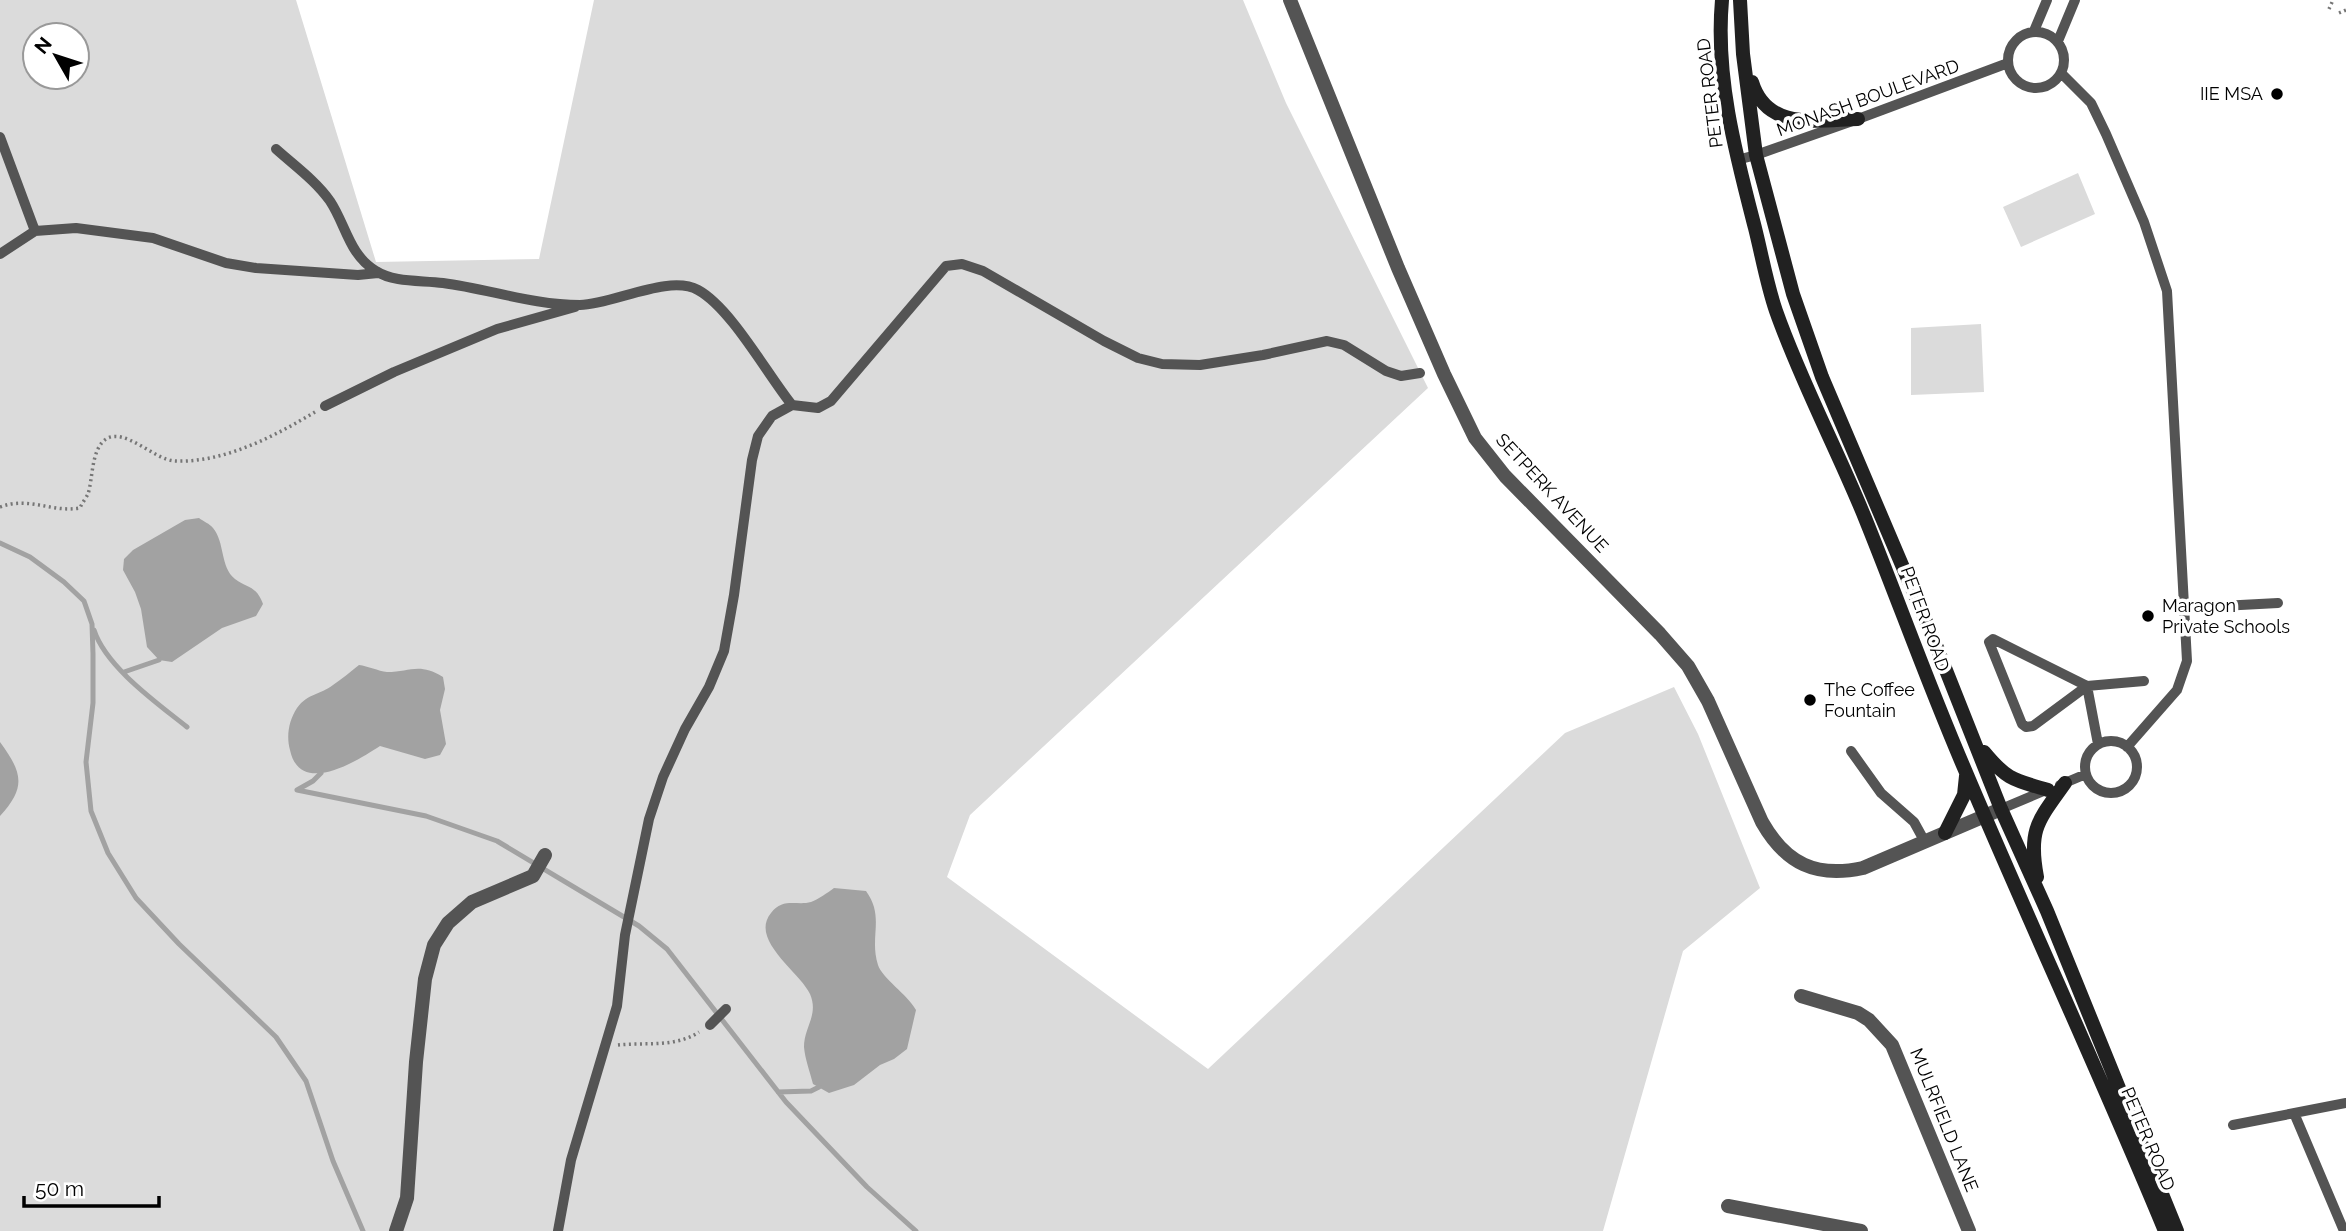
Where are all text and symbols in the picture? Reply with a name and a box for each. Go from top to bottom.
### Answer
north arrow [21,21,91,91]
text: N [30,33,56,58]
street label: PETER ROAD [1692,37,1727,149]
street label: MONASH BOULEVARD [1774,55,1962,140]
place label: IIE MSA [2200,83,2263,104]
marker: IIE MSA [2269,86,2285,102]
street label: SETPERK AVENUE [1492,429,1613,556]
street label: PETER ROAD [1897,563,1954,674]
place label: Maragon Private Schools [2162,595,2290,637]
marker: Maragon Private Schools [2140,608,2156,624]
place label: The Coffee Fountain [1824,679,1915,721]
marker: The Coffee Fountain [1802,692,1818,708]
street label: MULRFIELD LANE [1906,1045,1983,1195]
street label: PETER ROAD [2117,1084,2180,1194]
scale bar [24,1164,159,1208]
text: 50 m [35,1176,84,1201]

